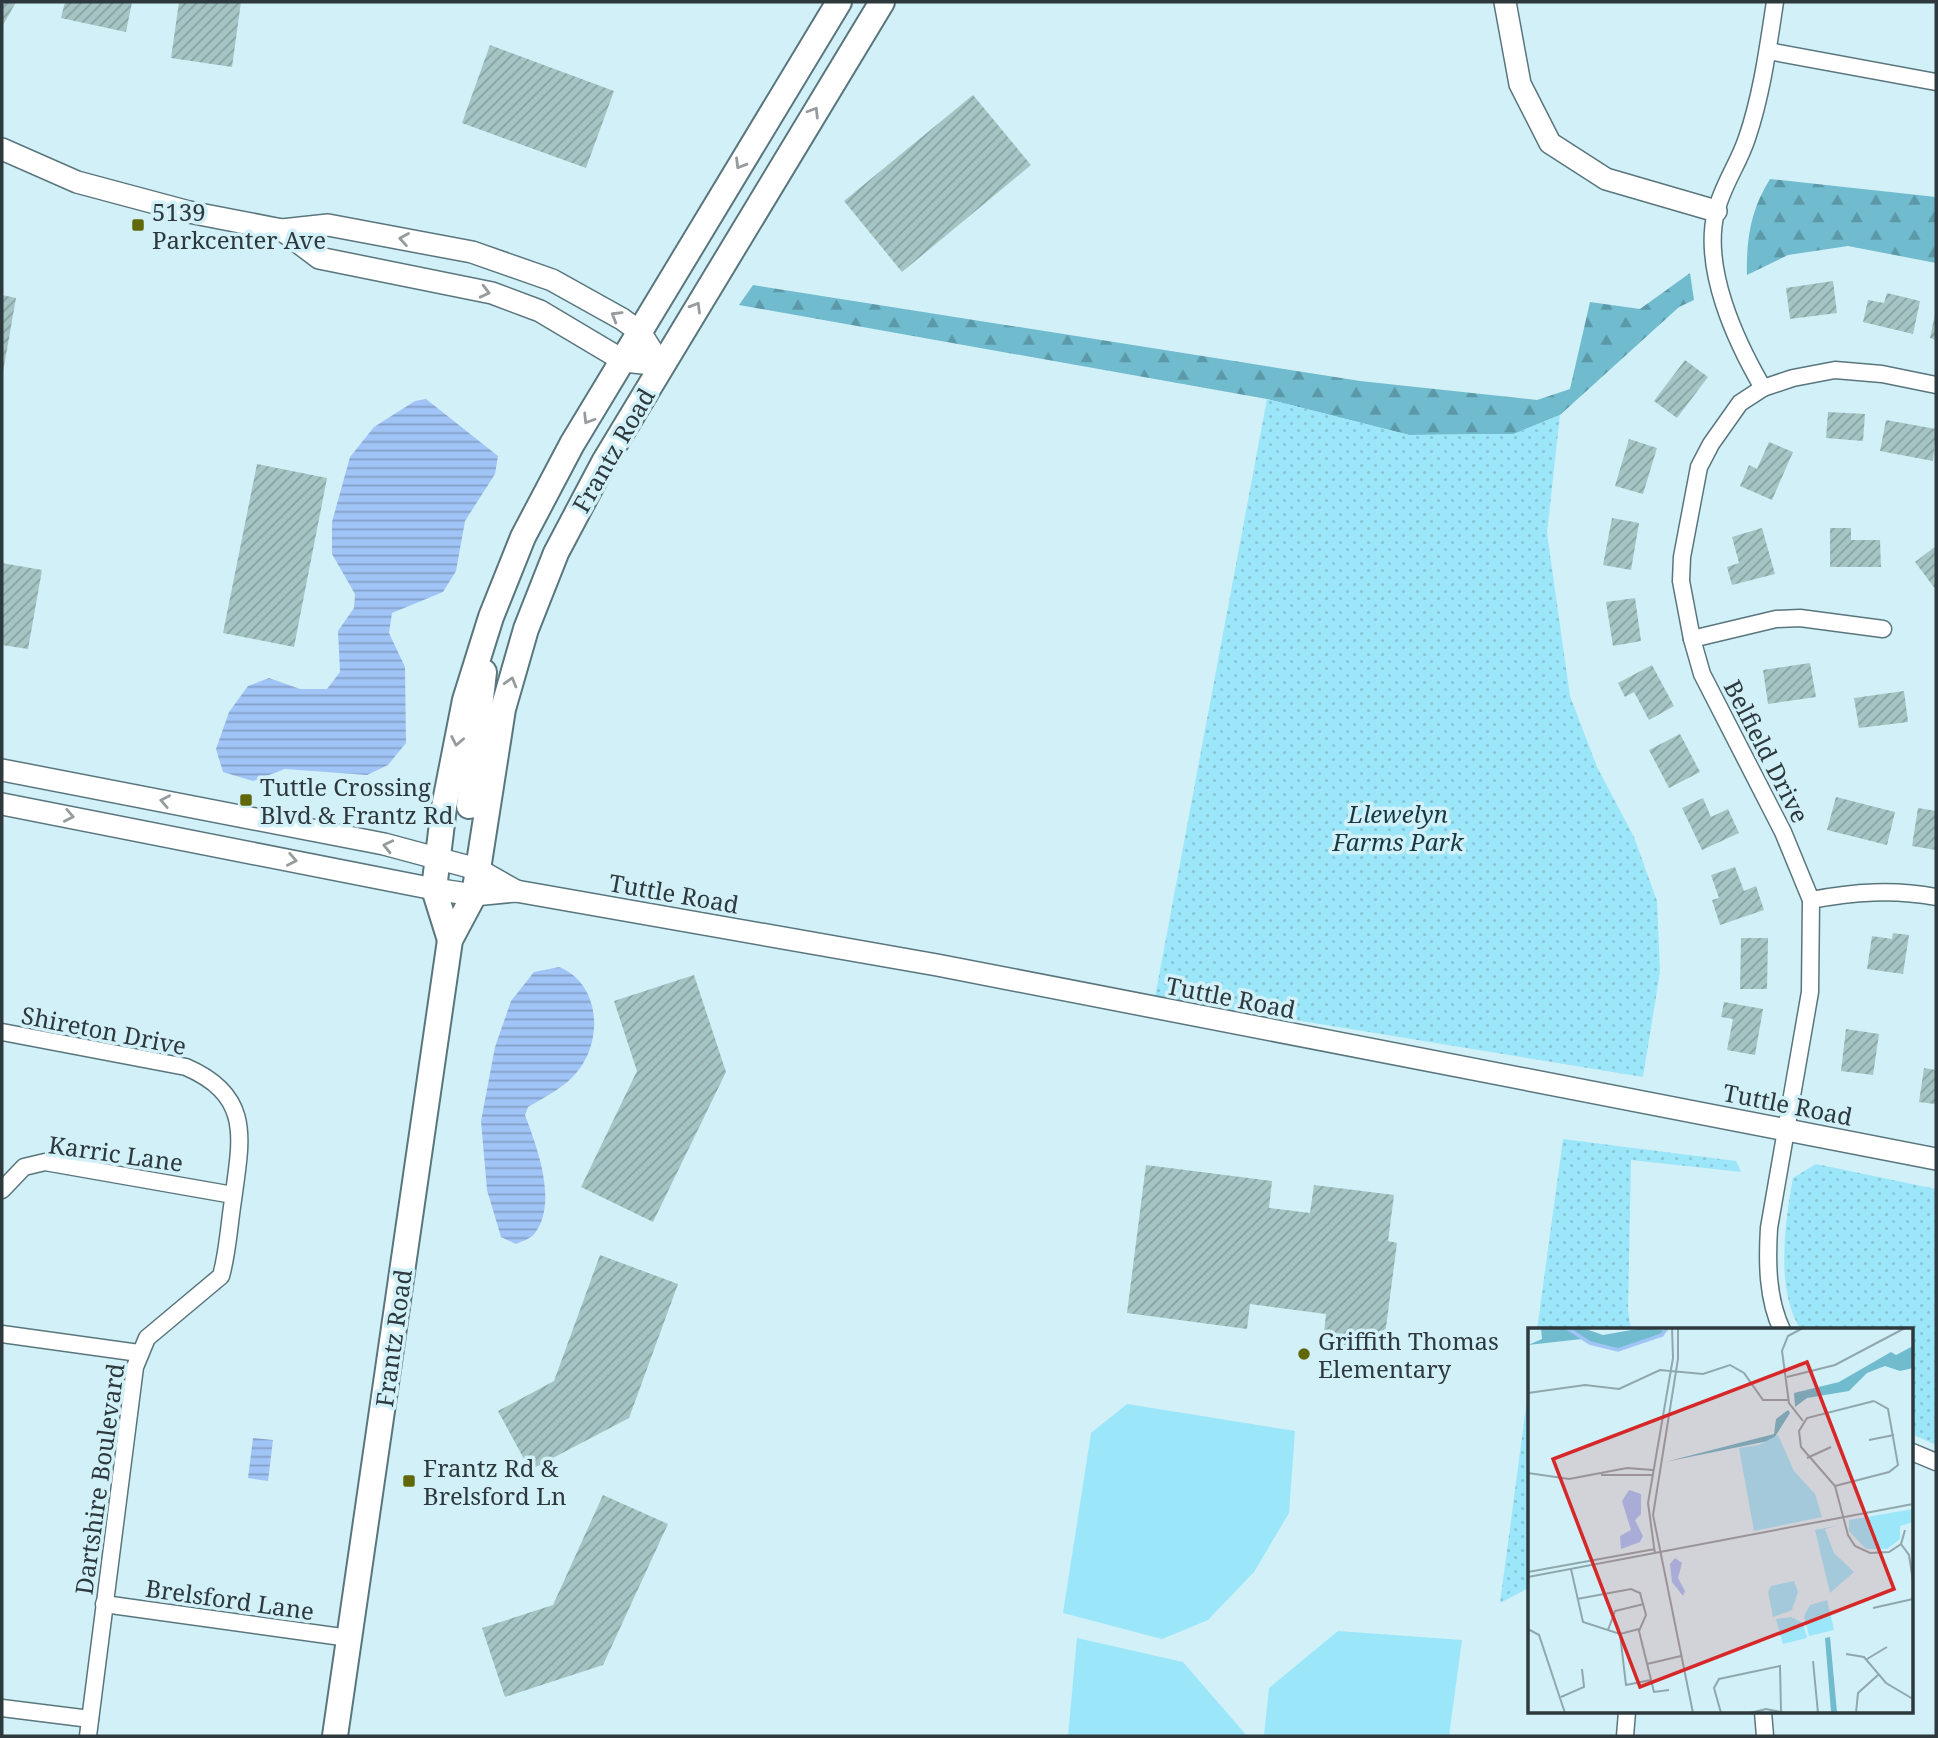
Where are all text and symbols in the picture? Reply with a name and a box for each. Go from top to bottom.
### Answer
one-way arrow [806,107,819,120]
one-way arrow [735,157,748,170]
place label: 5139 Parkcenter Ave [152,195,326,256]
marker: 5139 Parkcenter Ave [130,217,146,233]
one-way arrow [399,232,410,247]
one-way arrow [479,284,491,298]
one-way arrow [688,301,701,314]
one-way arrow [611,311,624,324]
street label: Frantz Road [564,381,662,518]
one-way arrow [583,411,596,424]
street label: Belfield Drive [1717,674,1817,828]
one-way arrow [503,676,517,688]
one-way arrow [450,735,465,747]
place label: Tuttle Crossing Blvd & Frantz Rd [260,770,454,831]
marker: Tuttle Crossing Blvd & Frantz Rd [238,792,254,808]
one-way arrow [159,795,171,810]
park label: Llewelyn Farms Park [1332,797,1465,858]
one-way arrow [63,808,75,823]
one-way arrow [382,839,394,854]
one-way arrow [286,852,298,867]
street label: Tuttle Road [607,865,742,921]
street label: Tuttle Road [1163,968,1299,1026]
street label: Shireton Drive [19,998,189,1062]
street label: Tuttle Road [1720,1075,1856,1133]
street label: Karric Lane [47,1127,185,1179]
street label: Frantz Road [367,1267,419,1409]
place label: Griffith Thomas Elementary [1318,1324,1499,1385]
inset map [1528,1328,1913,1714]
marker: Griffith Thomas Elementary [1296,1346,1312,1362]
street label: Dartshire Boulevard [66,1361,132,1597]
place label: Frantz Rd & Brelsford Ln [423,1451,567,1512]
marker: Frantz Rd & Brelsford Ln [401,1473,417,1489]
street label: Brelsford Lane [144,1571,316,1627]

